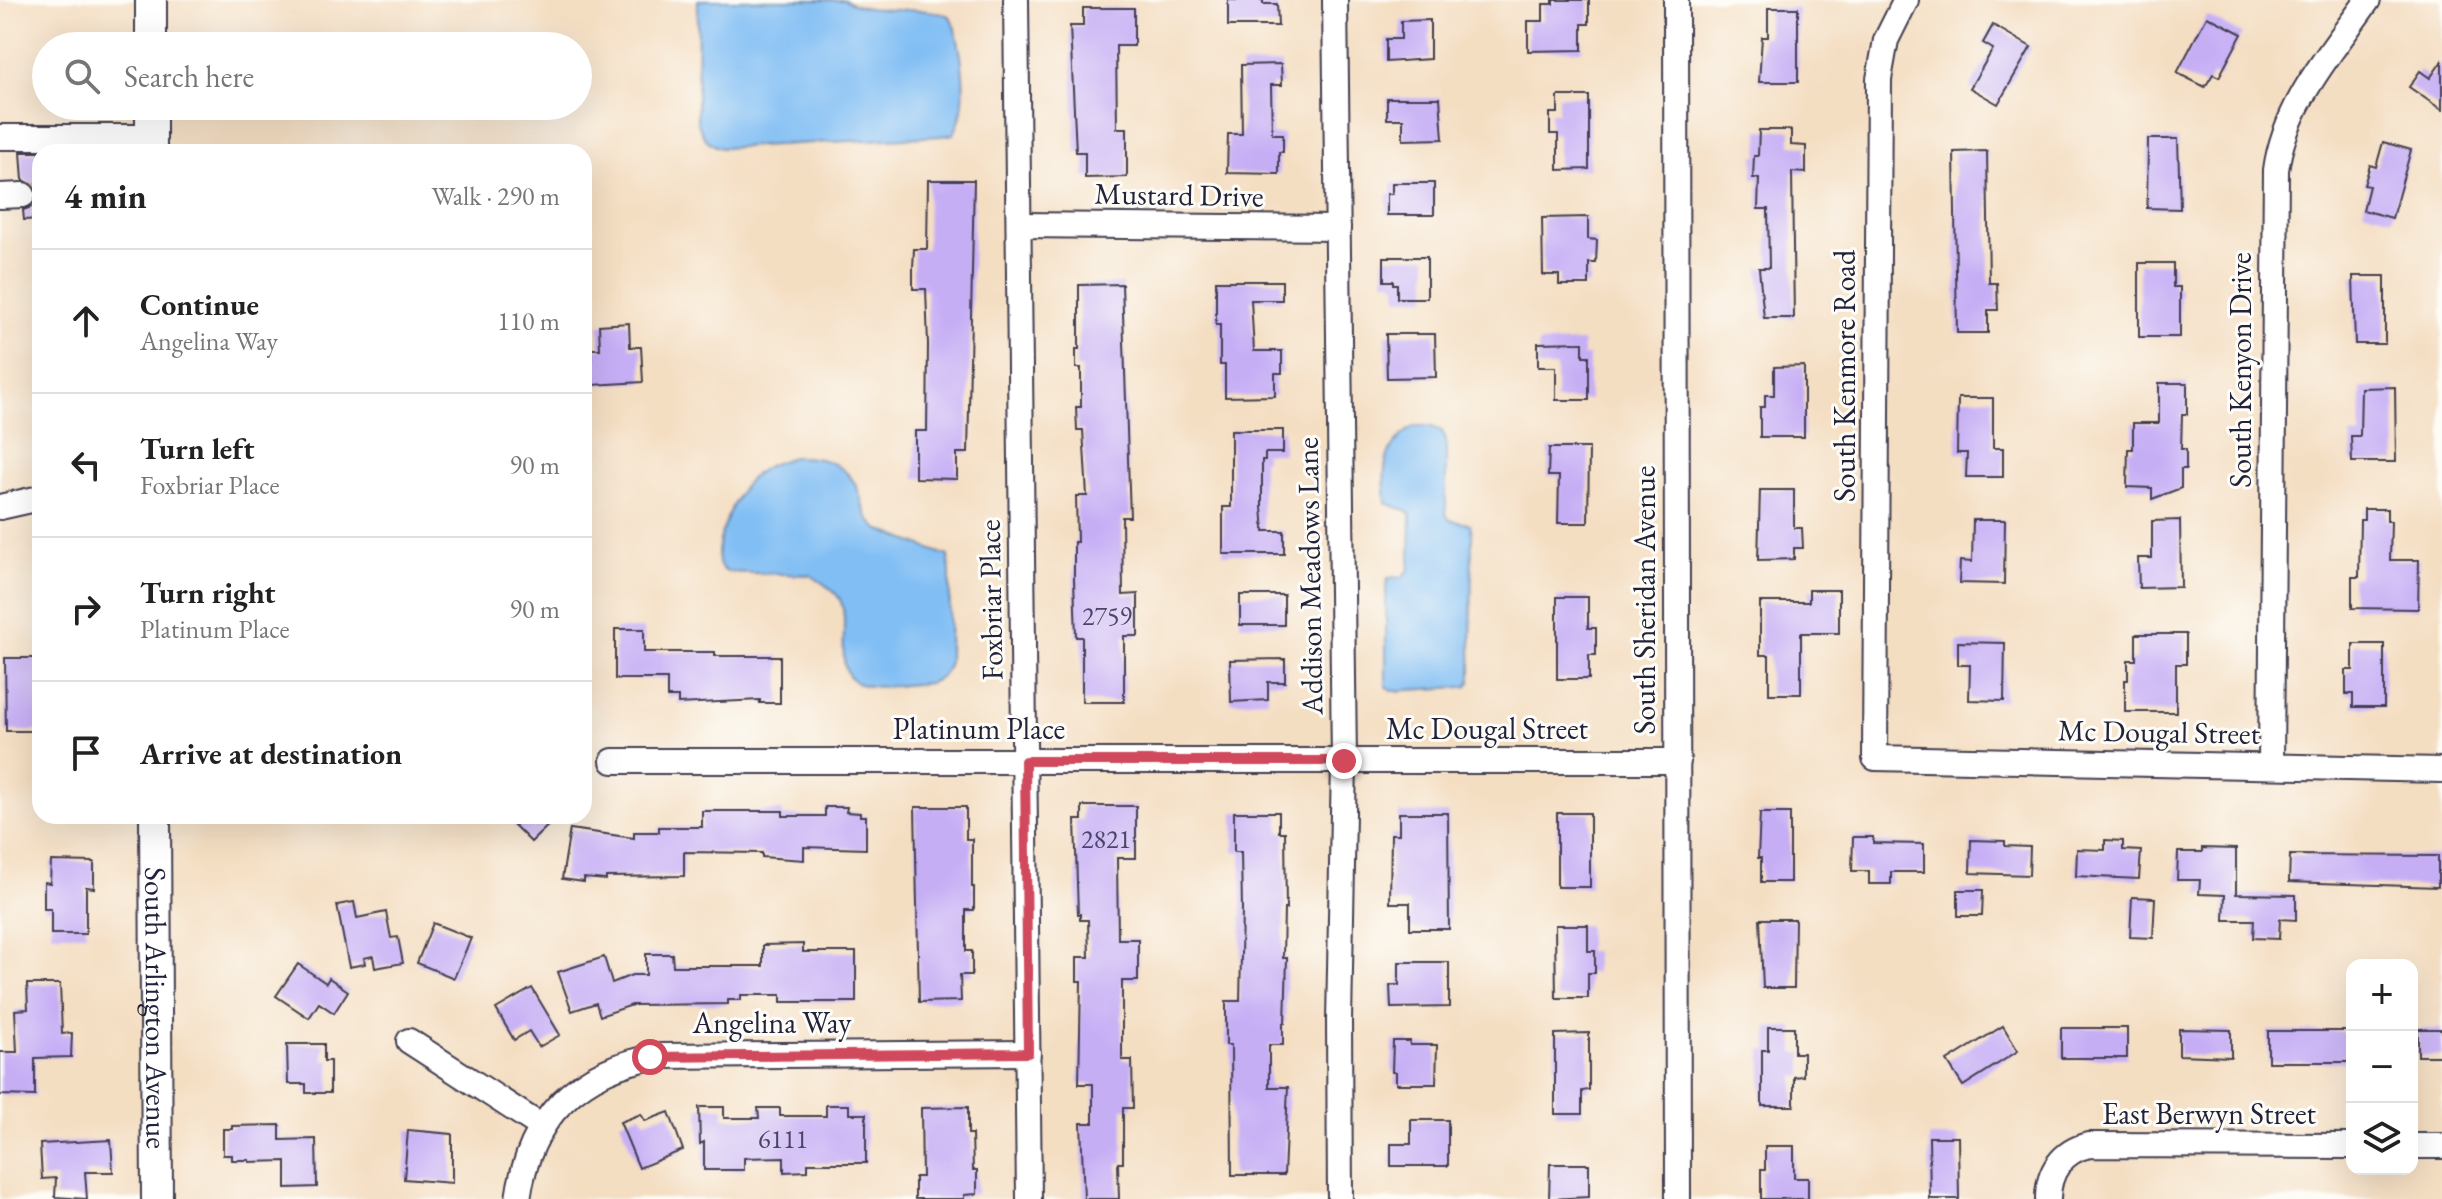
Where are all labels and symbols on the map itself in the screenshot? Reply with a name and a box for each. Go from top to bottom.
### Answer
street label: Mustard Drive [1094,174,1264,215]
street label: South Kenmore Road [1825,249,1864,502]
street label: South Kenyon Drive [2221,252,2260,488]
street label: Addison Meadows Lane [1288,437,1331,716]
street label: South Sheridan Avenue [1625,465,1664,735]
street label: Foxbriar Place [970,519,1011,681]
house number: 2759 [1082,599,1132,633]
street label: Platinum Place [893,709,1065,748]
street label: Mc Dougal Street [1386,709,1589,748]
street label: Mc Dougal Street [2058,710,2261,753]
route end [1326,743,1362,779]
house number: 2821 [1081,822,1131,856]
street label: South Arlington Avenue [136,867,177,1149]
street label: Angelina Way [692,1003,852,1042]
route start [632,1039,668,1075]
street label: East Berwyn Street [2102,1094,2317,1133]
house number: 6111 [758,1122,808,1156]

